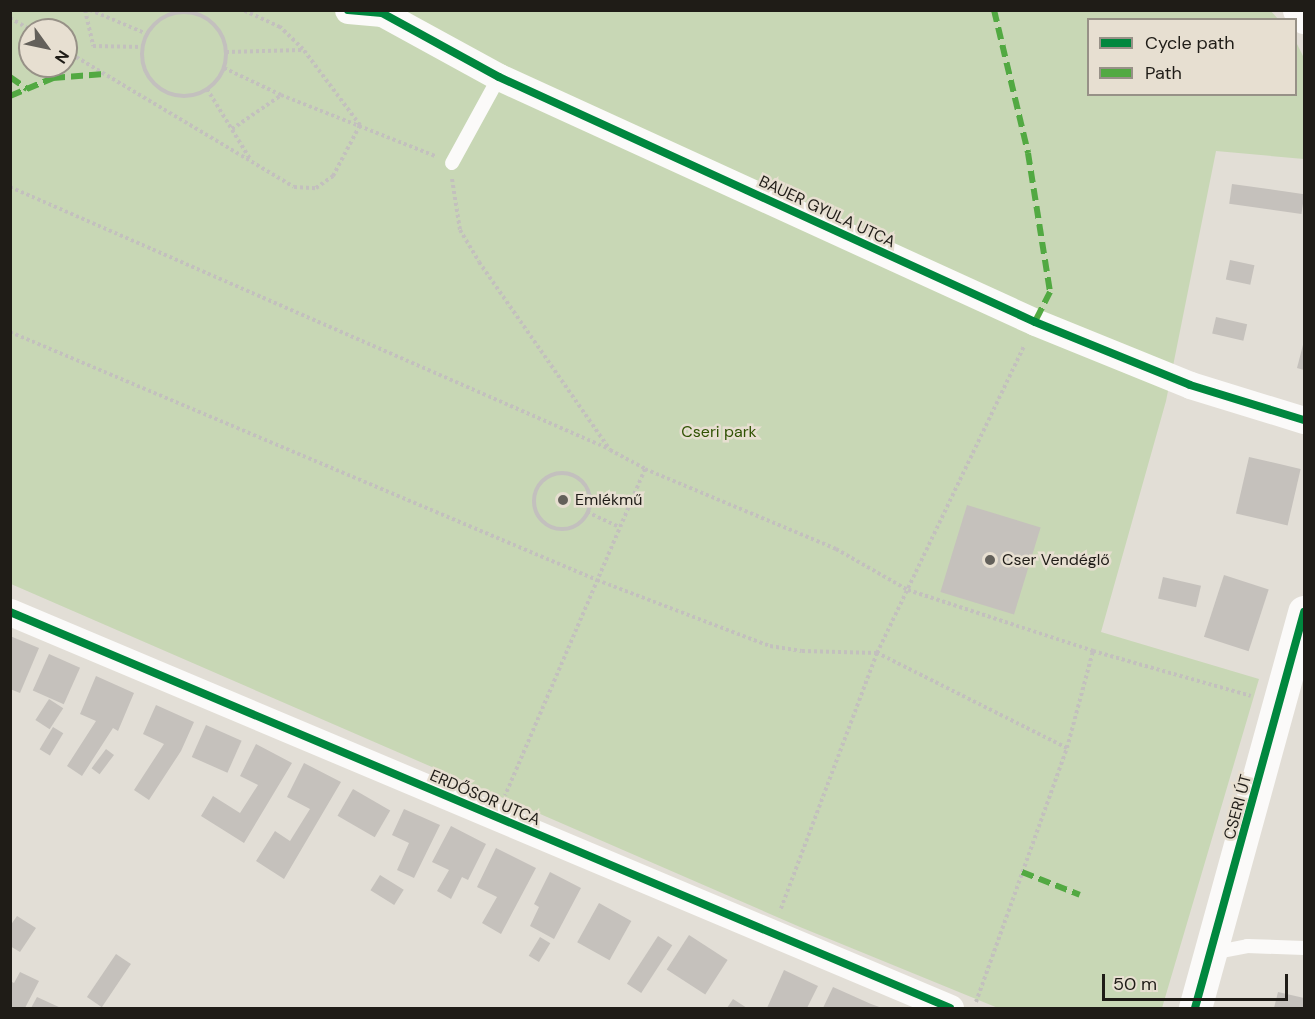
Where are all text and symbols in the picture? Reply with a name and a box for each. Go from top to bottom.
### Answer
north arrow [18,18,78,78]
legend [1087,18,1297,96]
text: Cycle path [1145,31,1235,55]
text: N [50,46,74,68]
text: Path [1145,61,1182,85]
street label: BAUER GYULA UTCA [756,172,898,252]
park label: Cseri park [681,422,757,442]
place label: Emlékmű [575,490,642,510]
marker: Emlékmű [556,493,570,507]
place label: Cser Vendéglő [1002,550,1110,570]
marker: Cser Vendéglő [983,553,997,567]
street label: ERDŐSOR UTCA [427,766,543,830]
street label: CSERI ÚT [1220,772,1256,842]
scale bar [1105,962,1291,1000]
text: 50 m [1113,972,1157,996]

